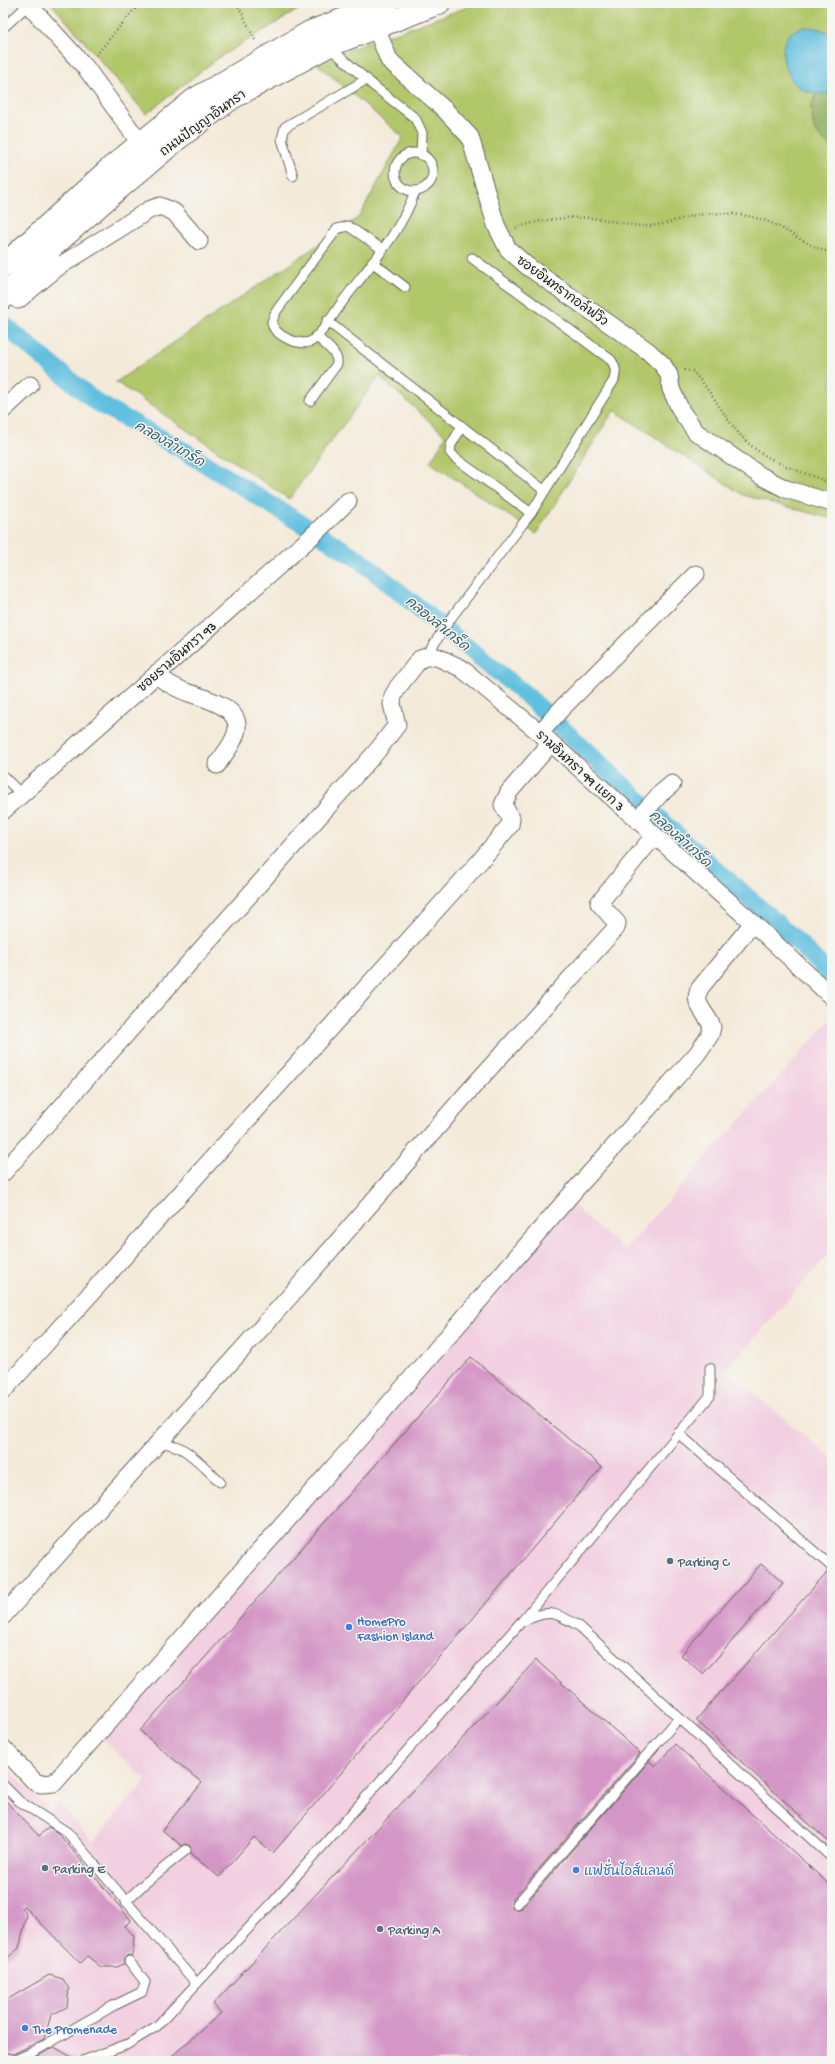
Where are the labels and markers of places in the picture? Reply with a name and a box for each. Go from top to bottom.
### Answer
marker: Parking C [665,1556,675,1566]
place label: Parking C [677,1556,730,1571]
place label: HomePro Fashion Island [356,1615,435,1645]
marker: HomePro Fashion Island [344,1622,354,1632]
place label: แฟชั่นไอส์แลนด์ [584,1858,674,1880]
marker: Parking E [40,1863,50,1873]
place label: Parking E [52,1863,106,1878]
marker: แฟชั่นไอส์แลนด์ [571,1865,581,1875]
marker: Parking A [375,1924,385,1934]
place label: Parking A [387,1924,441,1939]
marker: The Promenade [20,2023,30,2033]
place label: The Promenade [32,2023,117,2038]

